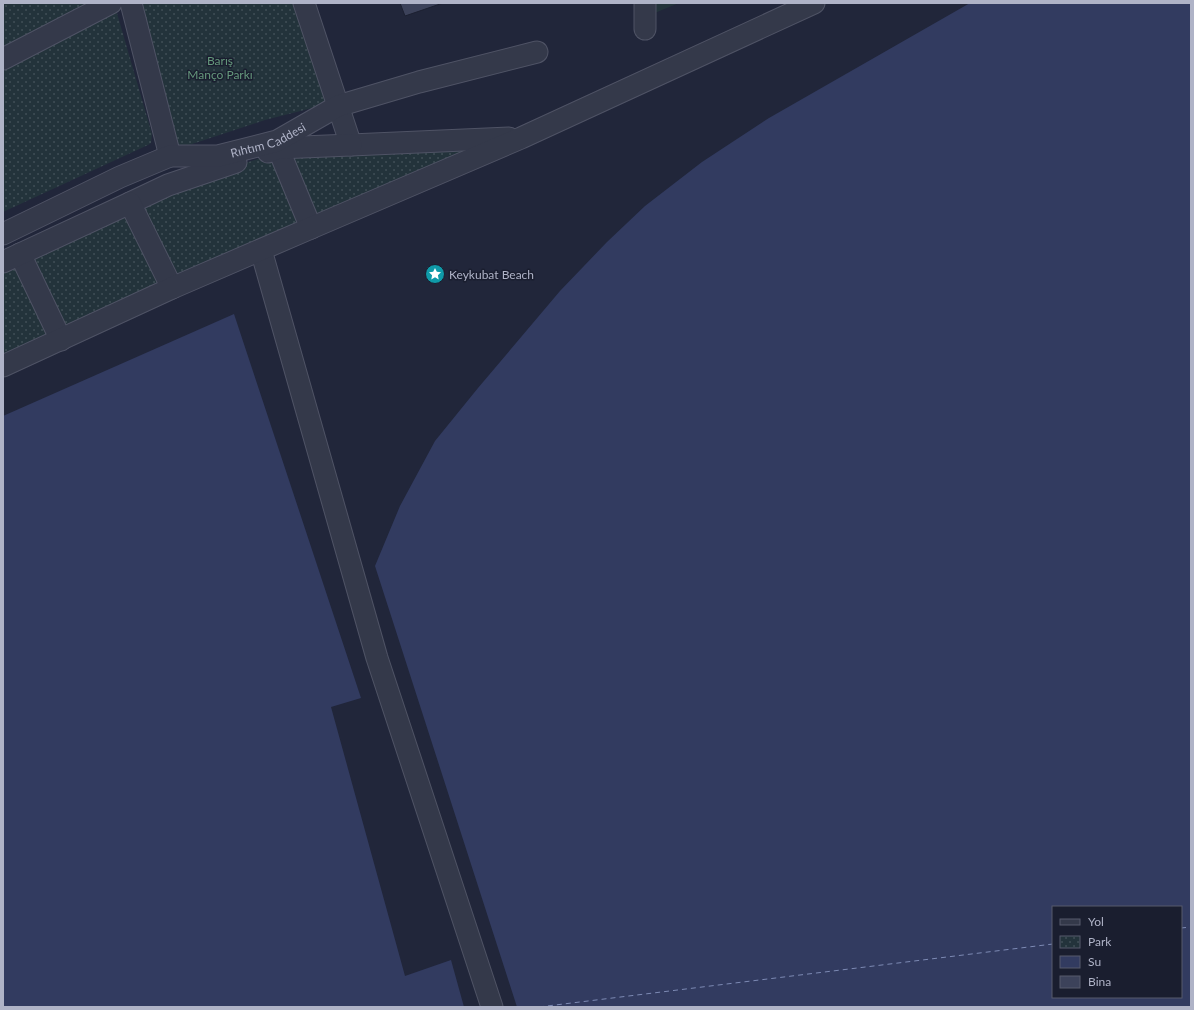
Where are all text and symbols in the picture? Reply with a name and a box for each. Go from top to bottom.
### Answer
park label: Barış Manço Parkı [187,53,253,82]
street label: Rıhtım Caddesi [229,119,308,160]
place icon: Keykubat Beach [424,263,446,285]
place label: Keykubat Beach [449,267,534,282]
legend [1052,906,1182,998]
text: Yol [1088,914,1104,929]
text: Park [1088,934,1112,949]
text: Su [1088,954,1101,969]
text: Bina [1088,974,1111,989]

